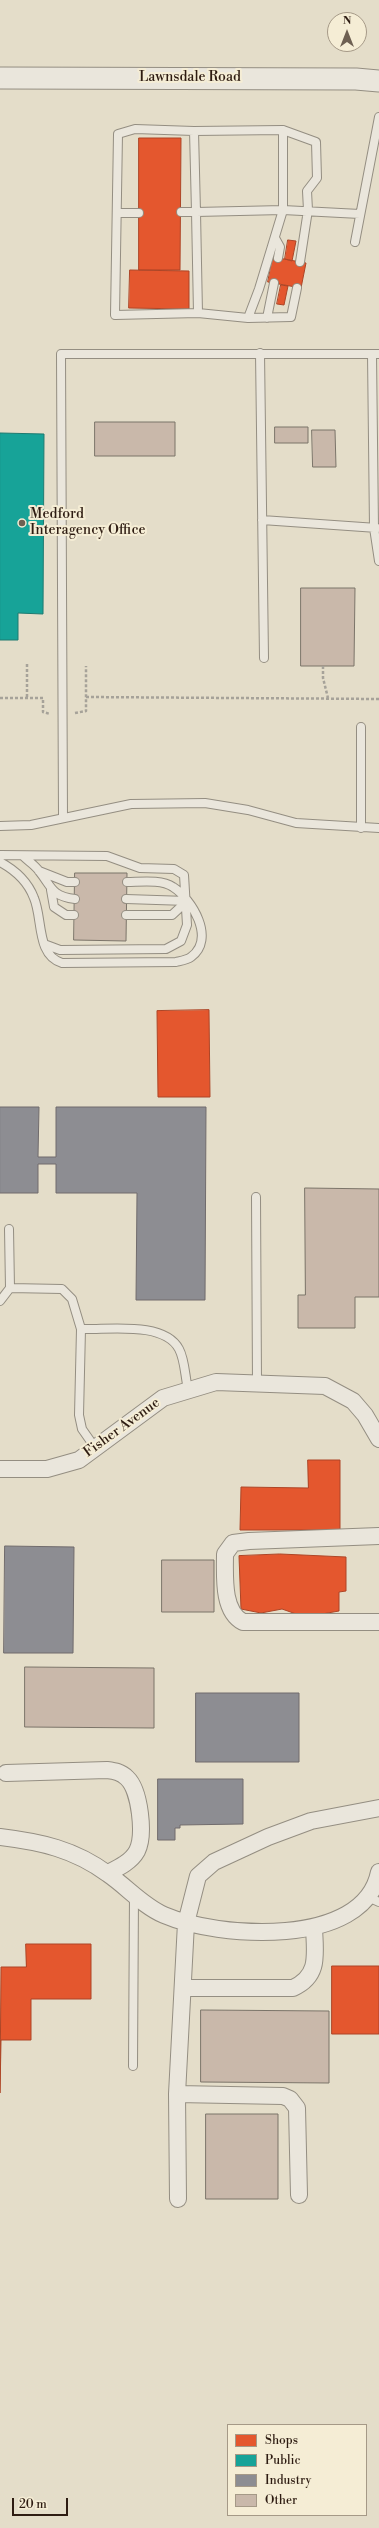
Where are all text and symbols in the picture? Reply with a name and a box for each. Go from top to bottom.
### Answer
north arrow [327,12,367,52]
text: N [343,14,351,28]
street label: Lawnsdale Road [139,70,241,86]
place label: Medford Interagency Office [30,507,146,540]
marker: Medford Interagency Office [17,518,27,528]
street label: Fisher Avenue [81,1395,163,1461]
legend [227,2424,367,2516]
text: Shops [265,2433,298,2448]
text: Public [265,2453,301,2468]
text: Industry [265,2473,311,2488]
scale bar [14,2490,70,2516]
text: Other [265,2493,297,2508]
text: 20 m [19,2497,47,2512]

